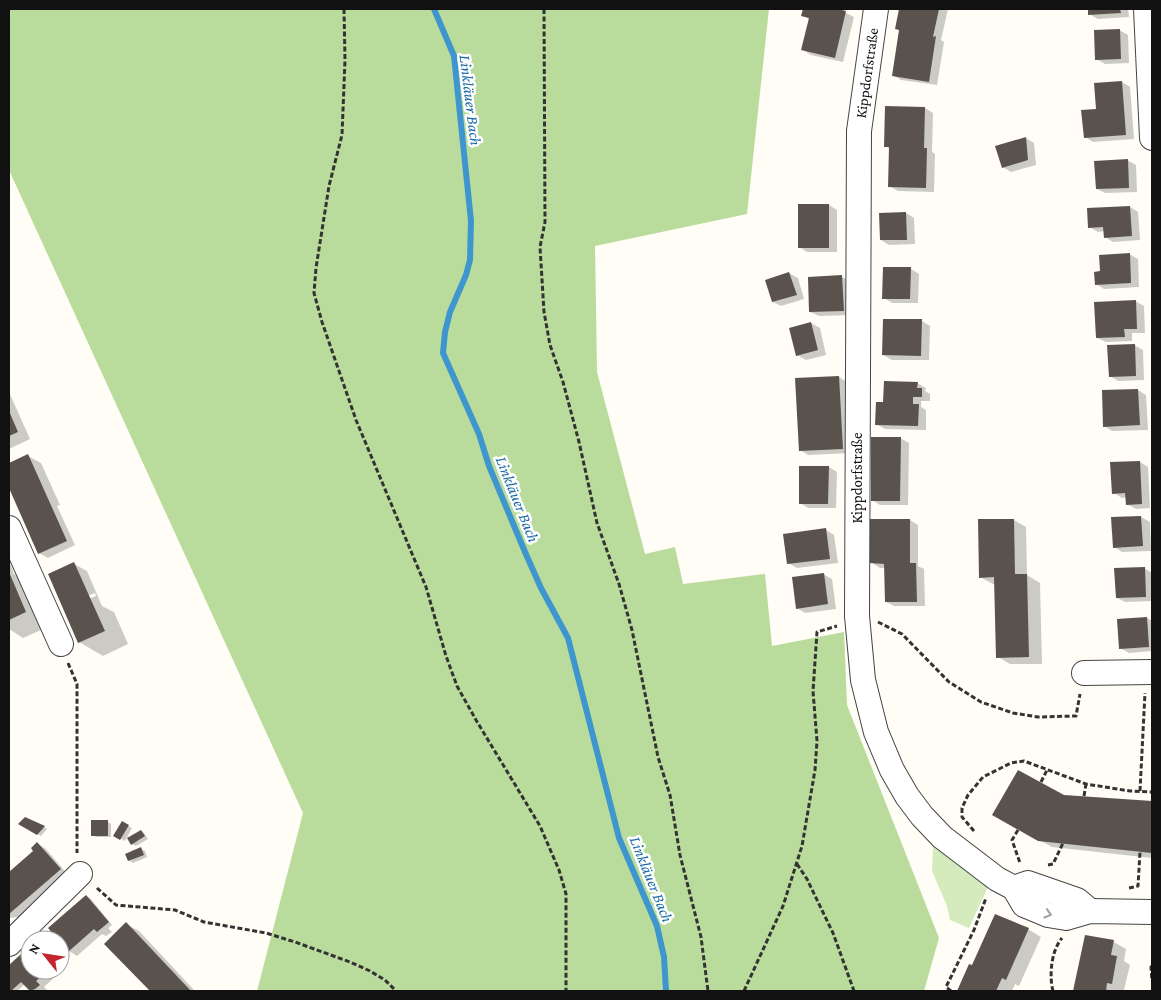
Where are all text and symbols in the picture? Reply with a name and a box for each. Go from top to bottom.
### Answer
street label: Kippdorfstraße [853,26,882,119]
water label: Linkläuer Bach [457,54,485,147]
street label: Kippdorfstraße [849,432,866,524]
water label: Linkläuer Bach [493,454,543,545]
water label: Linkläuer Bach [627,834,677,925]
one-way arrow [1043,908,1051,918]
north arrow [20,930,70,980]
text: N [24,940,43,957]

